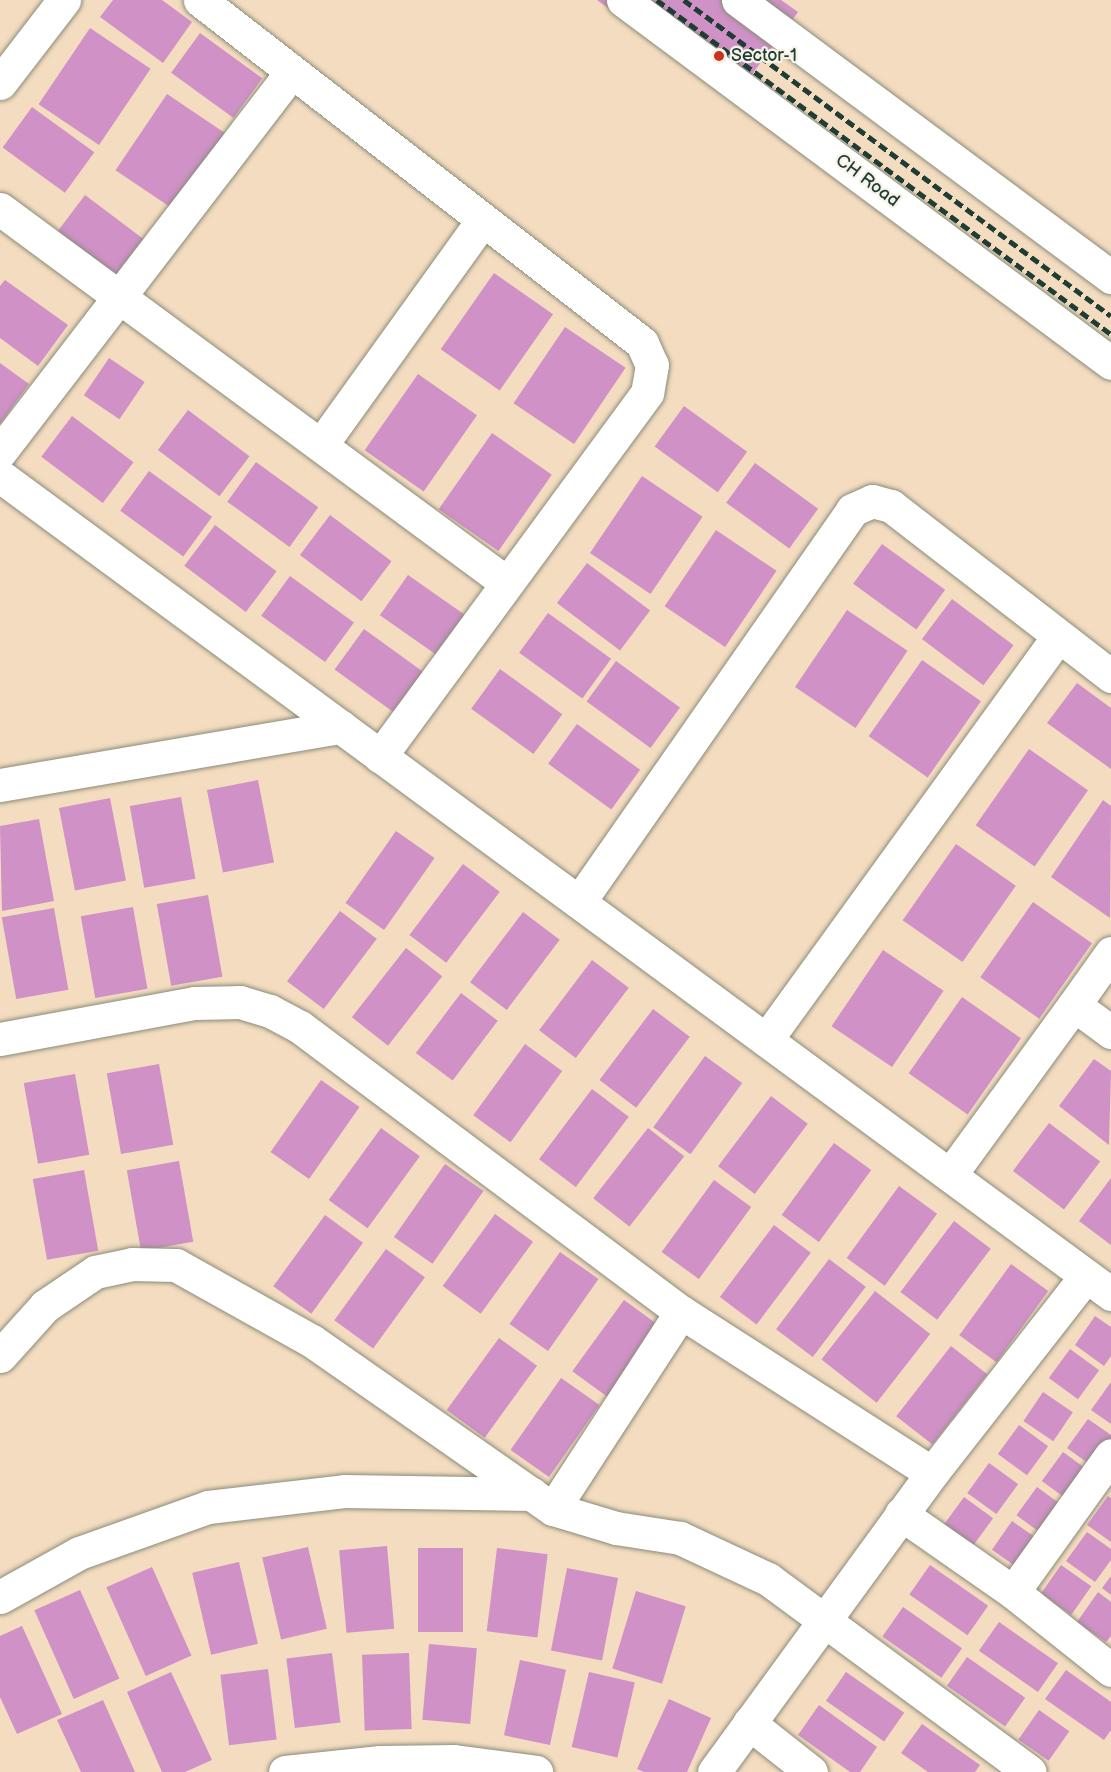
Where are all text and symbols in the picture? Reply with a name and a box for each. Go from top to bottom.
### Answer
place label: Sector-1 [731,45,797,67]
marker: Sector-1 [712,49,726,63]
street label: CH Road [831,150,903,212]

